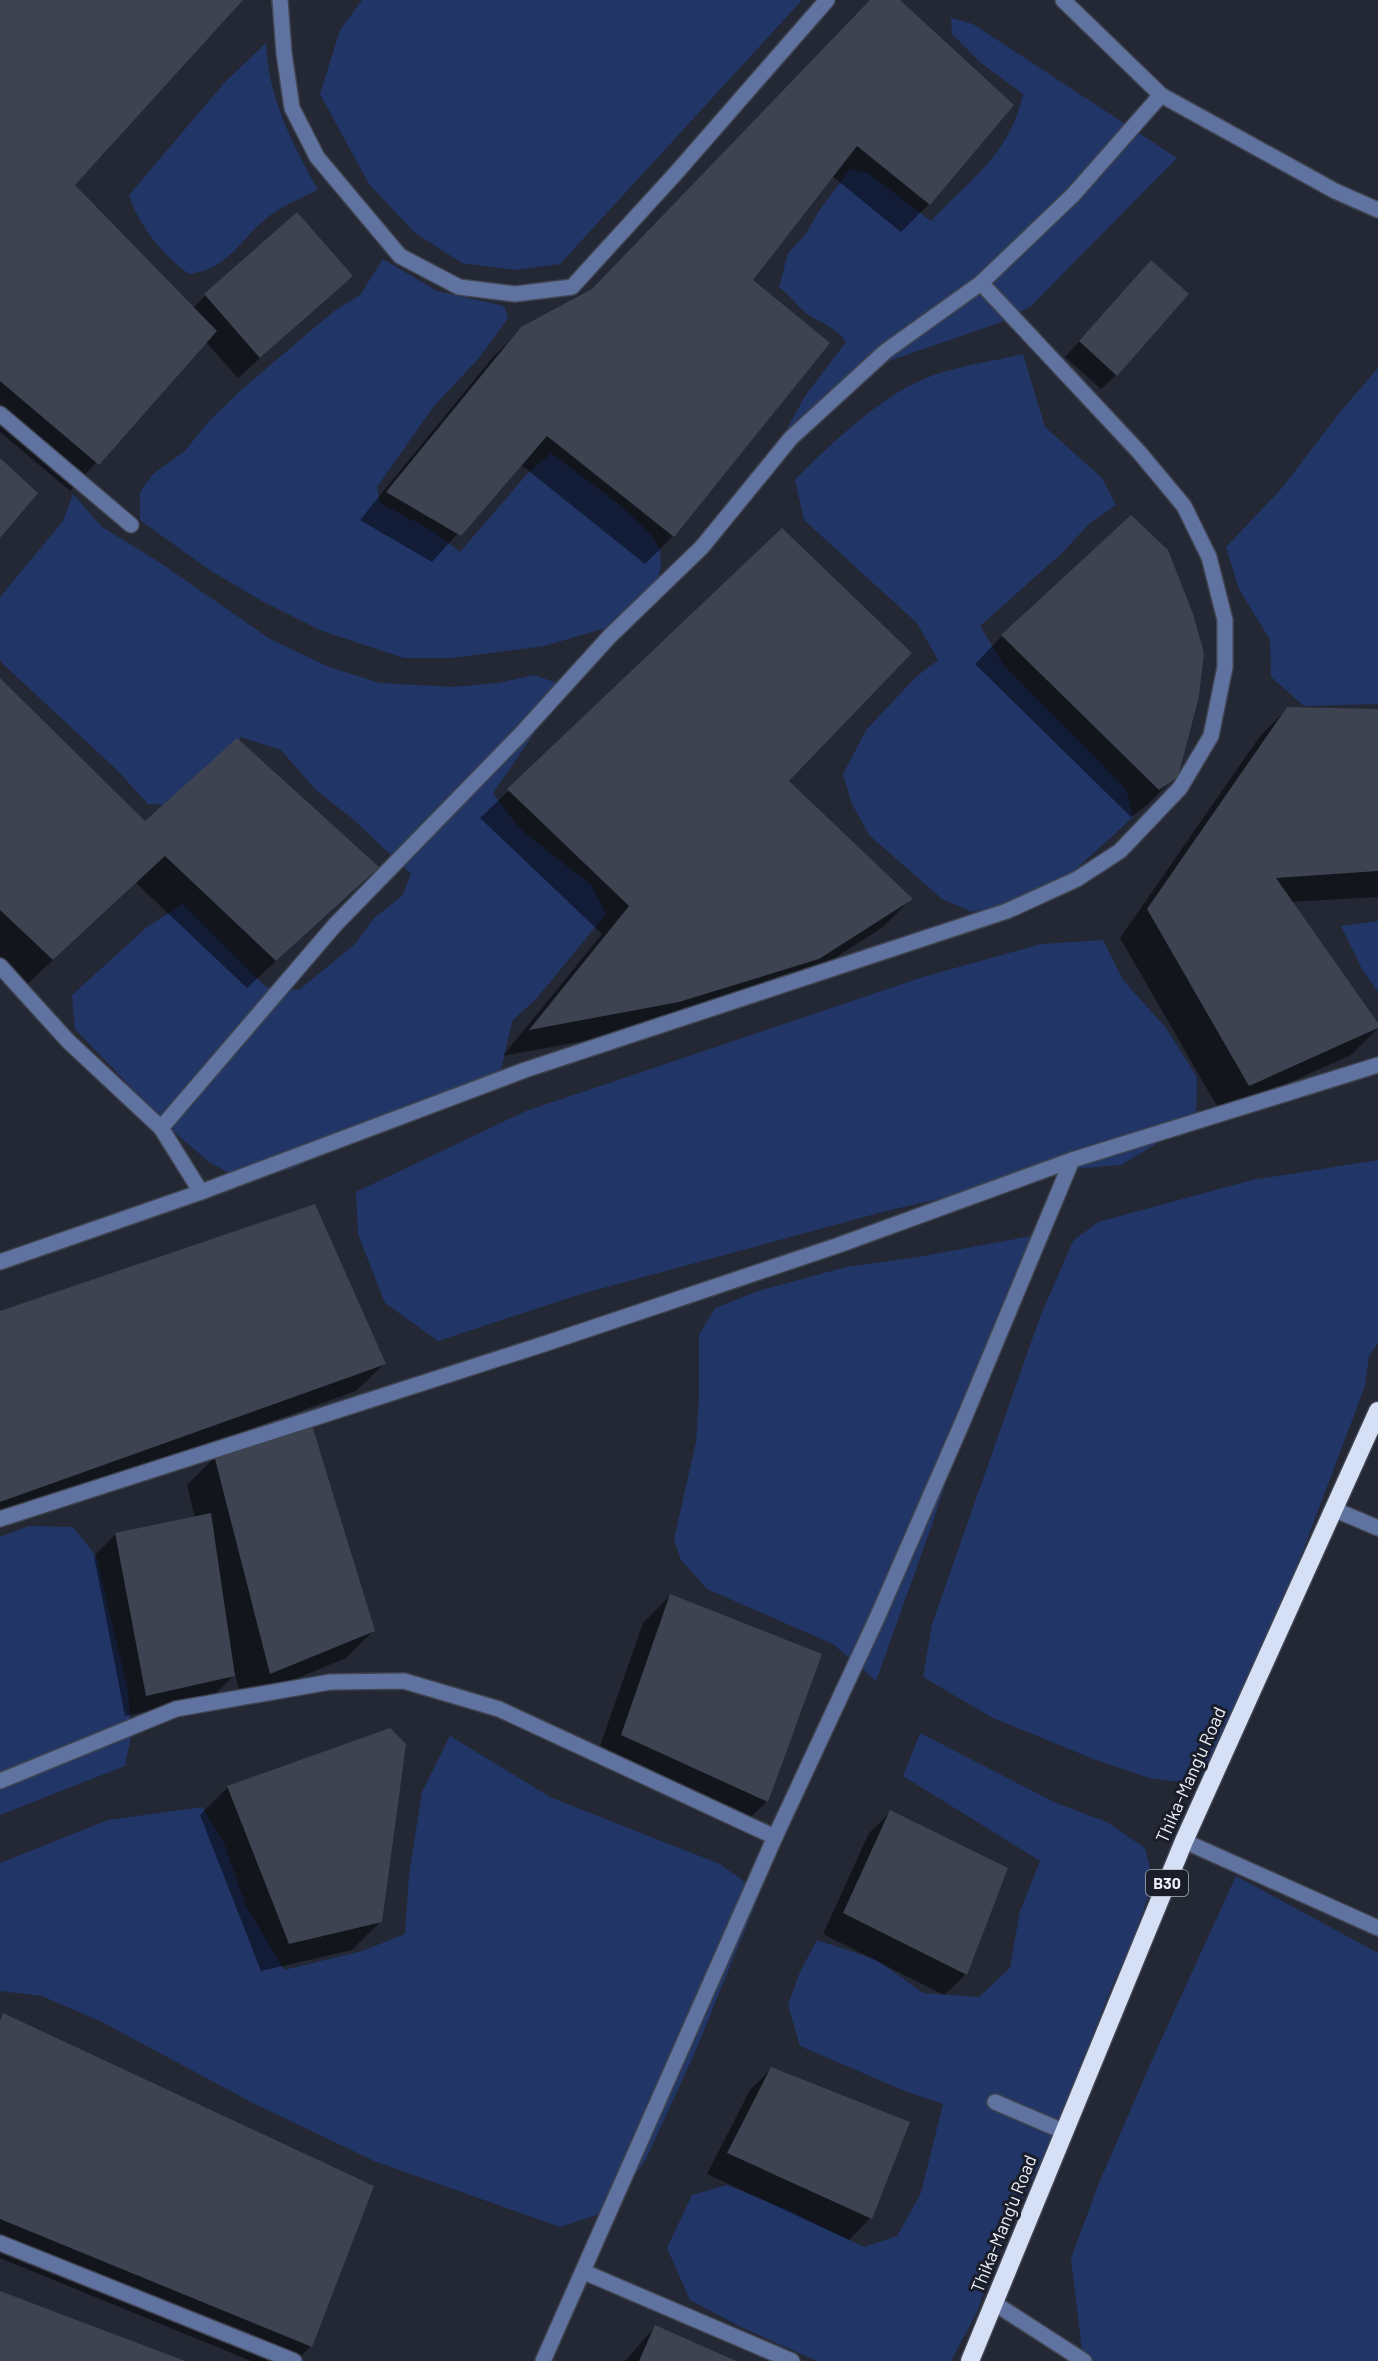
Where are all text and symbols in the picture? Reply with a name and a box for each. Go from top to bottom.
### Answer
street label: Thika-Mang'u Road [1150,1703,1230,1846]
road number: B30 [1146,1870,1188,1896]
street label: Thika-Mang'u Road [965,2152,1041,2296]

